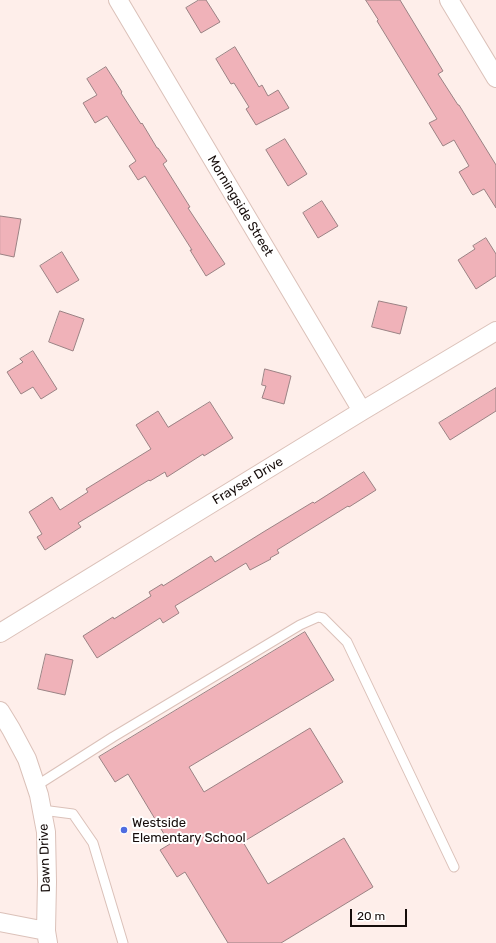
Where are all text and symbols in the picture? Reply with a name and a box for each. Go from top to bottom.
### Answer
street label: Morningside Street [204,153,276,259]
street label: Frayser Drive [210,454,286,508]
place label: Westside Elementary School [132,815,246,846]
street label: Dawn Drive [36,823,54,893]
marker: Westside Elementary School [119,825,129,835]
scale bar [352,901,409,927]
text: 20 m [357,909,385,923]

